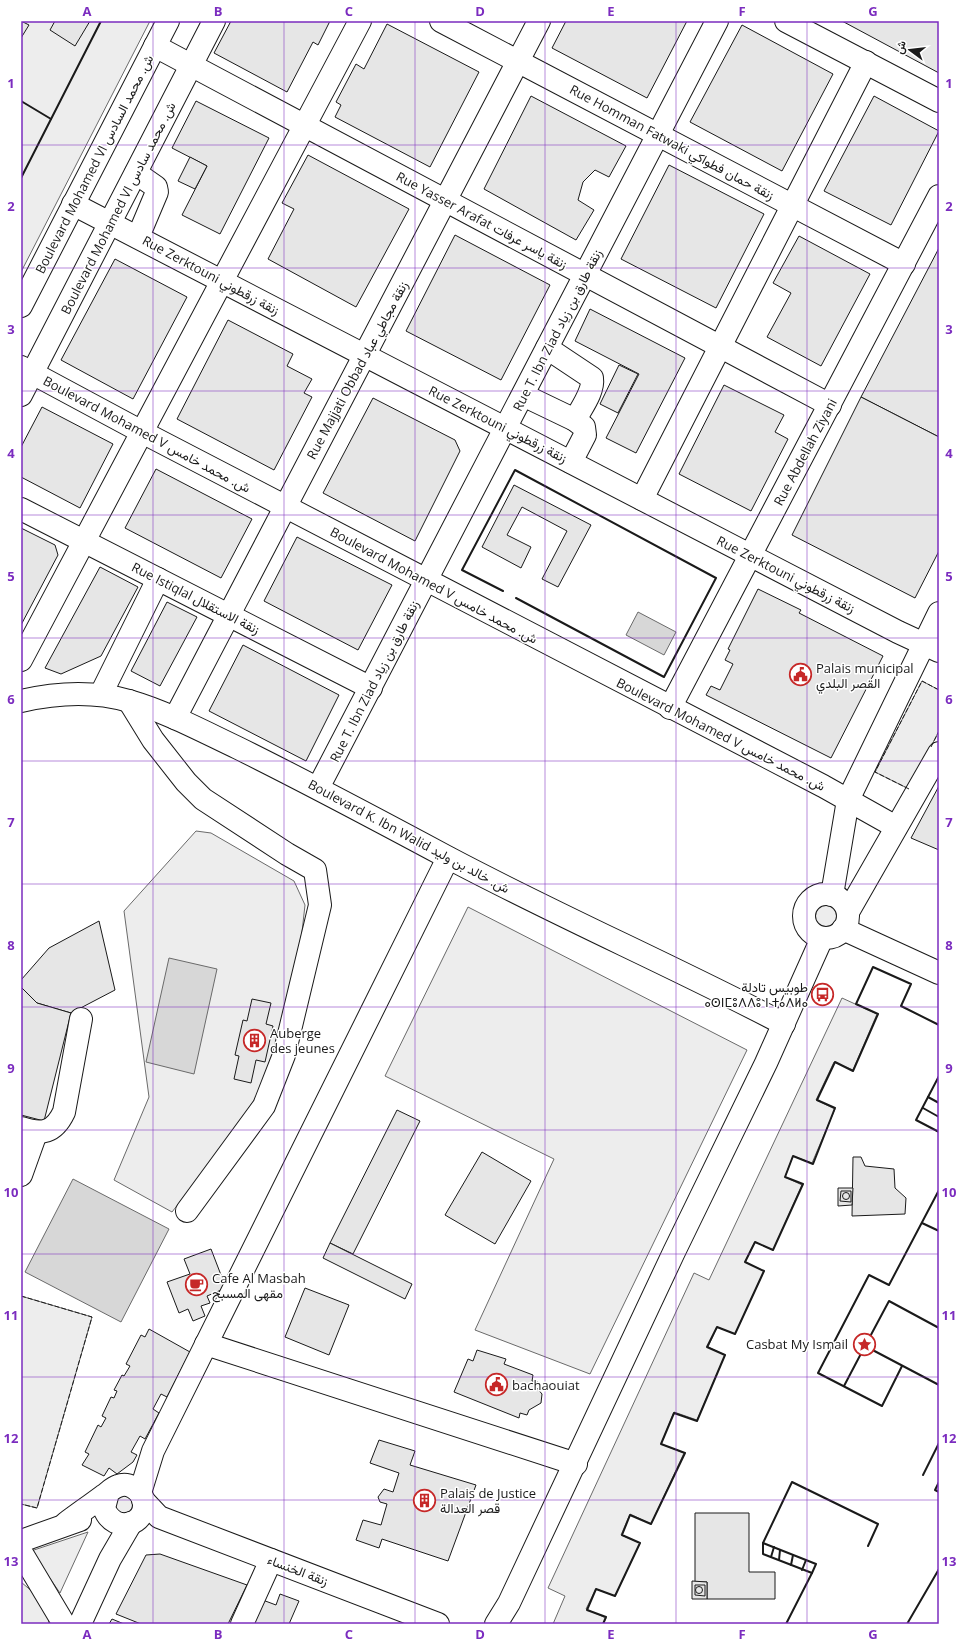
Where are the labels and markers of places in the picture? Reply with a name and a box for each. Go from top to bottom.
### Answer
place label: Palais municipal القصر البلدي [816,659,914,694]
public building icon: Palais municipal القصر البلدي [787,662,813,688]
place label: طوبيس تادلة ⴰⵙⵏⵎⵓⴷⴷⵓ ⵏ ⵜⴰⴷⵍⴰ [705,978,808,1011]
bus stop icon: طوبيس تادلة ⴰⵙⵏⵎⵓⴷⴷⵓ ⵏ ⵜⴰⴷⵍⴰ [810,981,836,1007]
place label: Auberge des jeunes [270,1024,335,1057]
building icon: Auberge des jeunes [241,1027,267,1053]
place label: Cafe Al Masbah مقهى المسبح [212,1269,306,1303]
cafe icon: Cafe Al Masbah مقهى المسبح [184,1272,210,1298]
place icon: Casbat My Ismail [851,1331,877,1357]
place label: Casbat My Ismail [746,1335,848,1353]
public building icon: bachaouiat [484,1372,510,1398]
place label: bachaouiat [512,1376,580,1394]
place label: Palais de Justice قصر العدالة [440,1484,536,1517]
building icon: Palais de Justice قصر العدالة [412,1487,438,1513]

